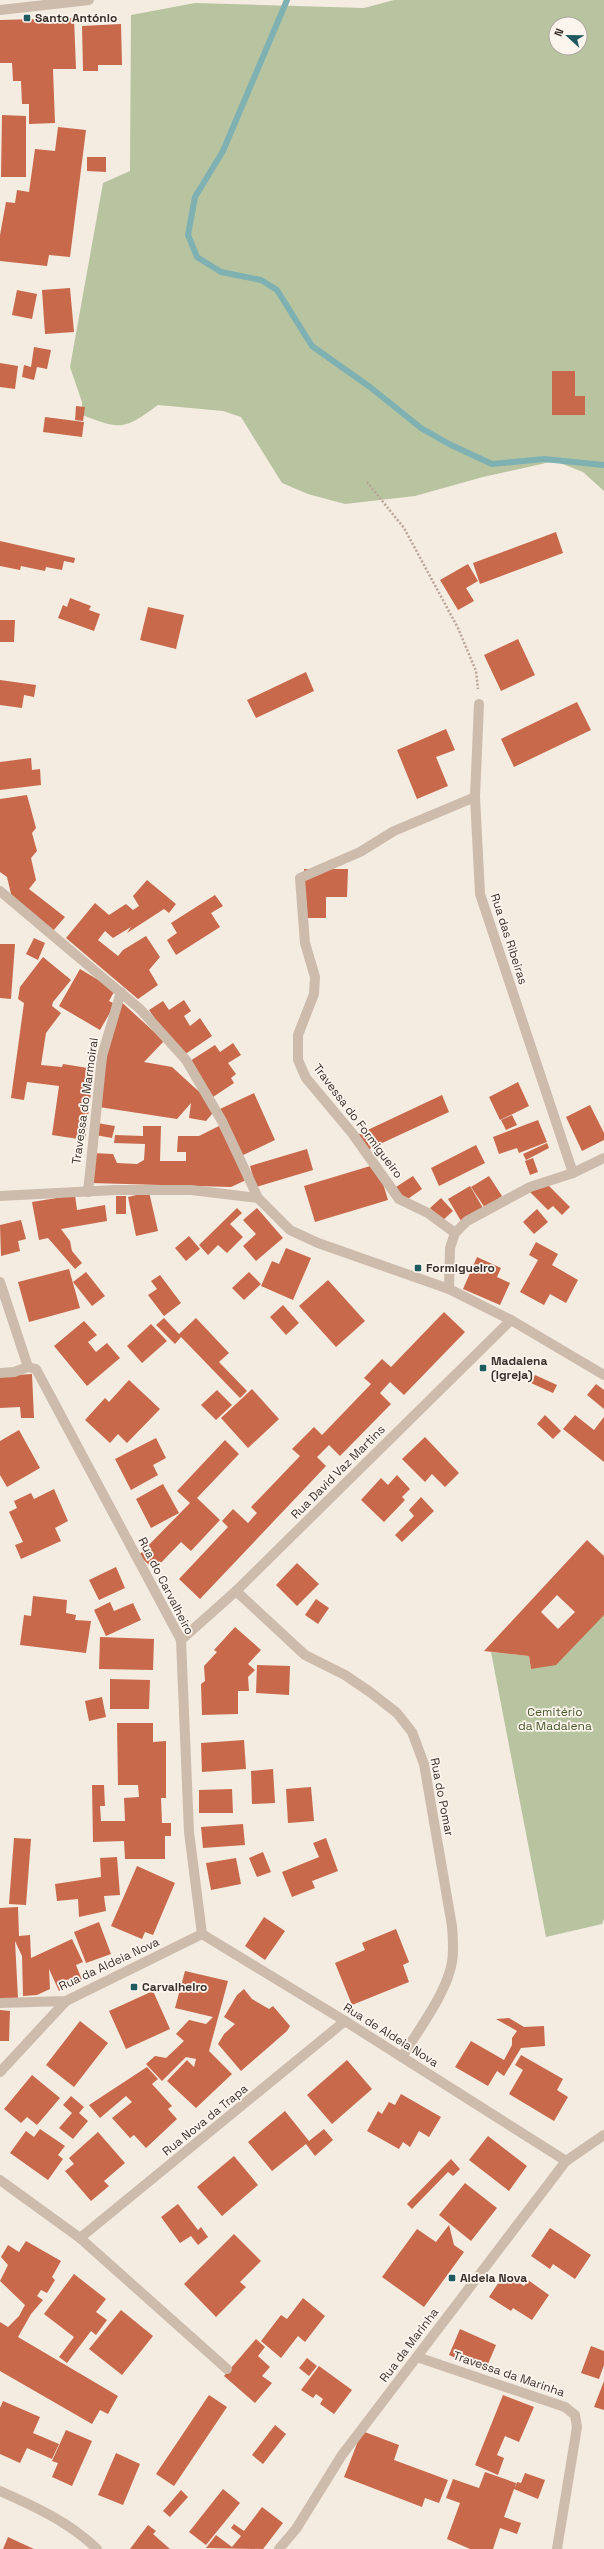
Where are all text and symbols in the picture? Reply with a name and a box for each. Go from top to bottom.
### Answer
place label: Santo António [35,10,117,26]
marker: Santo António [22,13,32,23]
north arrow [548,16,588,56]
text: N [551,26,567,38]
street label: Rua das Ribeiras [487,892,531,986]
street label: Travessa do Marmoiral [68,1037,102,1165]
street label: Travessa do Formigueiro [310,1060,406,1182]
place label: Formigueiro [426,1260,495,1276]
marker: Formigueiro [413,1263,423,1273]
place label: Madalena (Igreja) [491,1353,548,1383]
marker: Madalena (Igreja) [478,1363,488,1373]
street label: Rua David Vaz Martins [288,1422,388,1522]
street label: Rua do Carvalheiro [134,1534,198,1638]
park label: Cemitério da Madalena [518,1704,592,1734]
street label: Rua do Pomar [427,1757,458,1838]
street label: Rua da Aldeia Nova [56,1934,162,1994]
place label: Carvalheiro [142,1979,207,1995]
marker: Carvalheiro [129,1982,139,1992]
street label: Rua de Aldeia Nova [340,1999,442,2071]
street label: Rua Nova da Trapa [159,2080,251,2159]
place label: Aldeia Nova [460,2270,527,2286]
marker: Aldeia Nova [447,2273,457,2283]
street label: Rua da Marinha [376,2305,442,2385]
street label: Travessa da Marinha [451,2347,567,2401]

